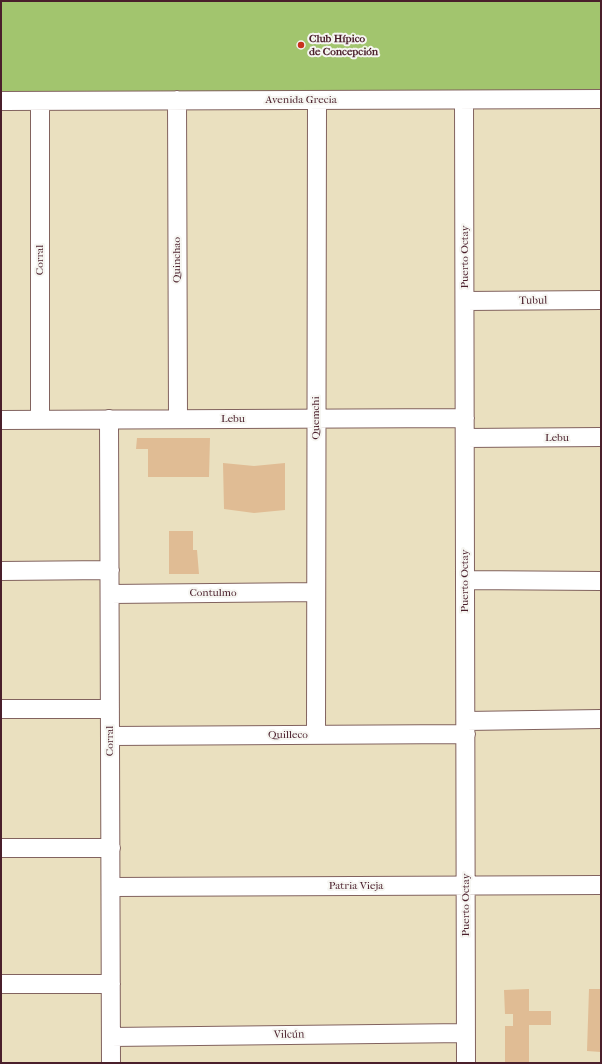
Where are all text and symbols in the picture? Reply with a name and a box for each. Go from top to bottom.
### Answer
place label: Club Hípico de Concepción [309,32,378,58]
marker: Club Hípico de Concepción [296,40,306,50]
street label: Avenida Grecia [265,93,337,107]
street label: Puerto Octay [458,225,472,289]
street label: Quinchao [170,237,184,283]
street label: Corral [33,245,47,275]
street label: Tubul [519,294,547,308]
street label: Quemchi [309,396,323,440]
street label: Lebu [221,412,245,426]
street label: Lebu [545,431,569,445]
street label: Puerto Octay [458,549,472,613]
street label: Contulmo [189,586,237,600]
street label: Corral [103,726,117,756]
street label: Quilleco [268,728,308,742]
street label: Puerto Octay [459,873,473,937]
street label: Patria Vieja [329,879,383,893]
street label: Vilcún [273,1028,305,1042]

